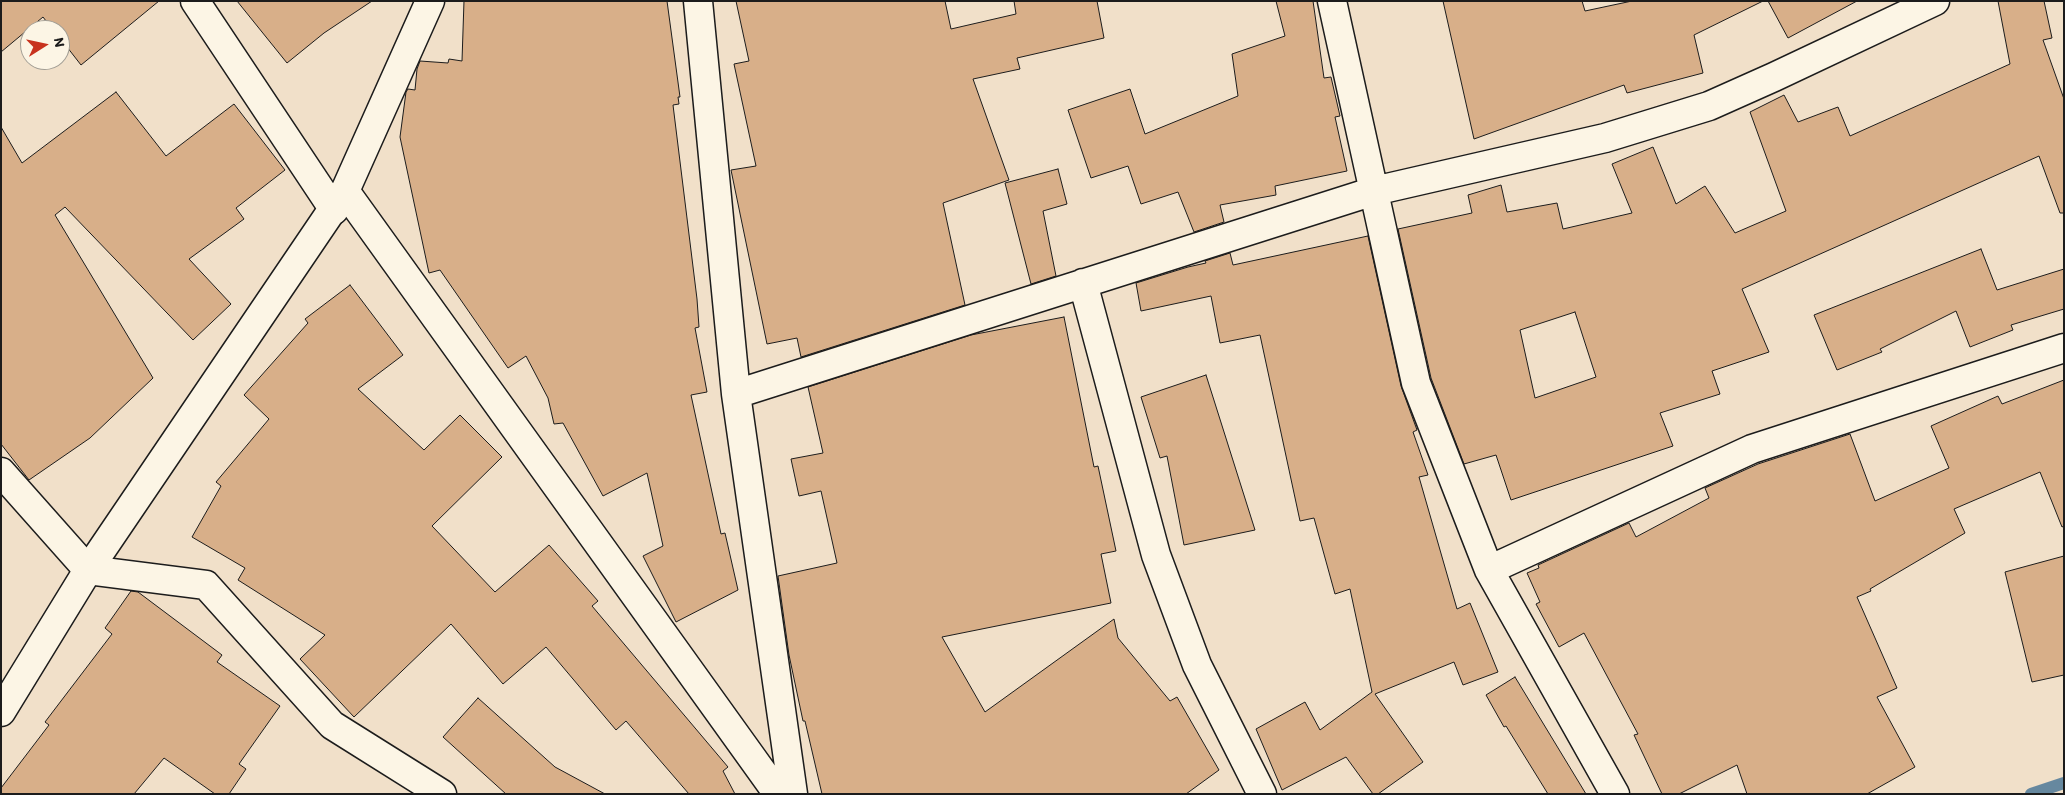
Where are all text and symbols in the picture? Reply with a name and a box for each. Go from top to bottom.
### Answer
north arrow [20,20,70,70]
text: N [50,36,68,49]

